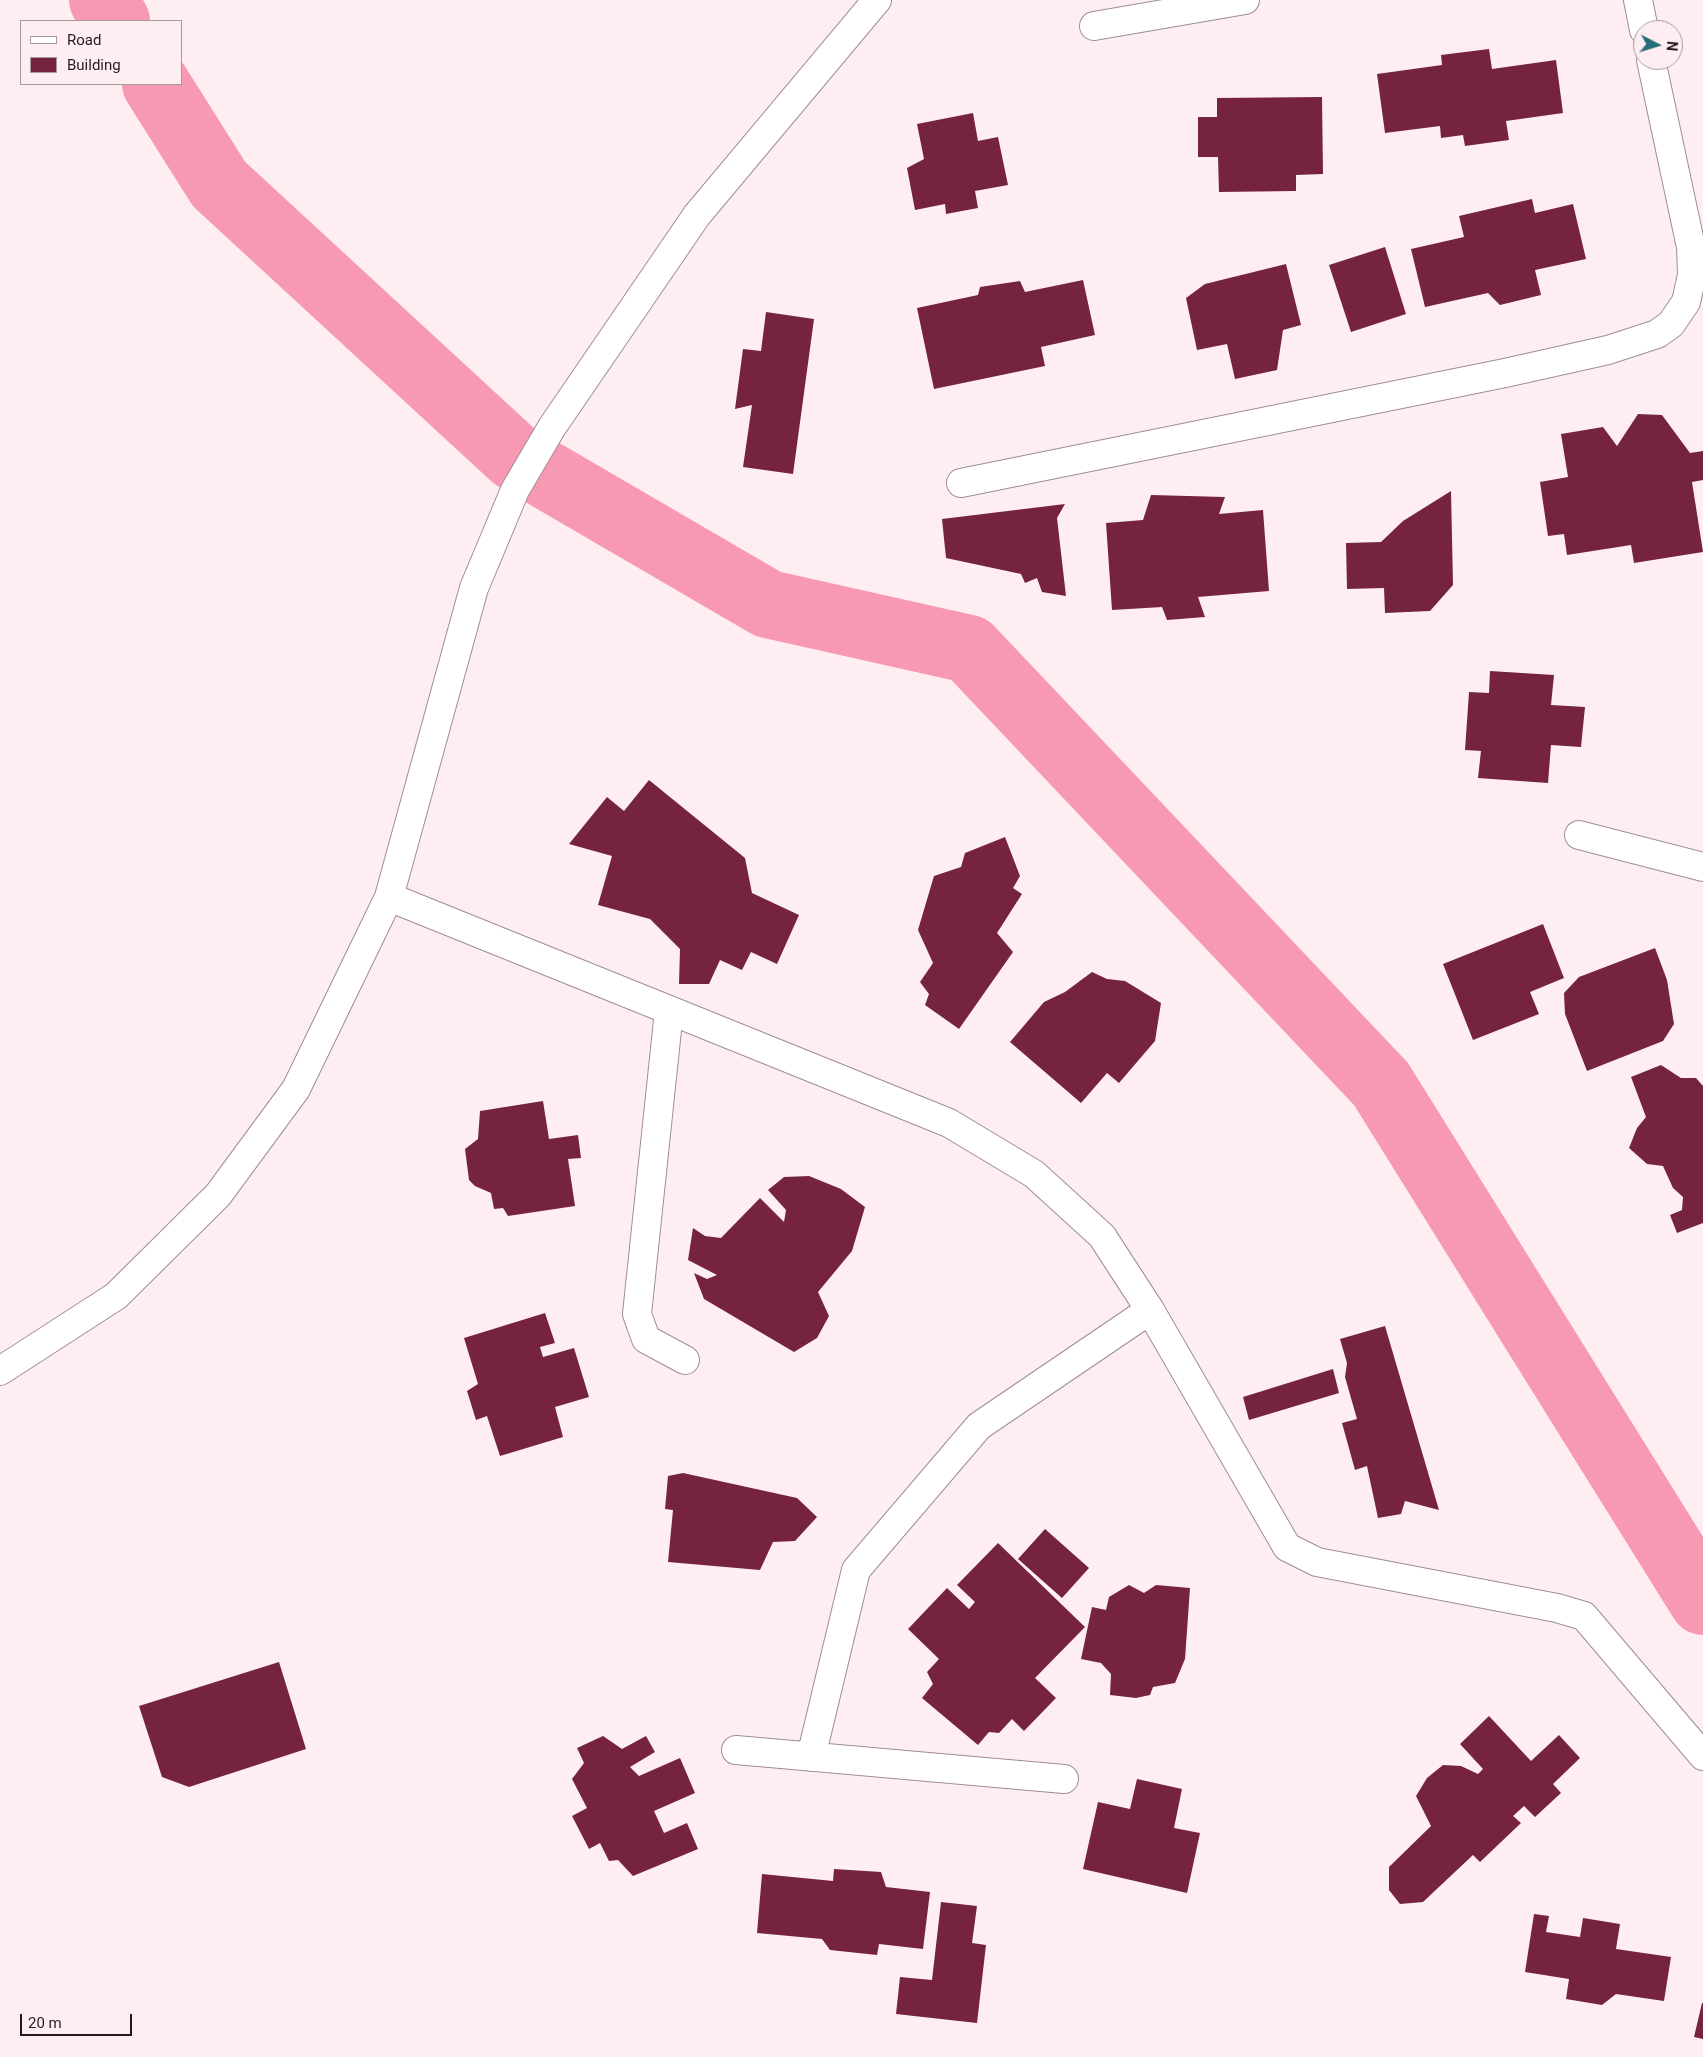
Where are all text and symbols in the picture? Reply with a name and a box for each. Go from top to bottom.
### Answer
legend [20,20,182,85]
north arrow [1633,20,1683,70]
text: Road [67,31,101,49]
text: N [1664,41,1680,52]
text: Building [67,56,121,74]
scale bar [22,2004,135,2036]
text: 20 m [28,2014,62,2032]

